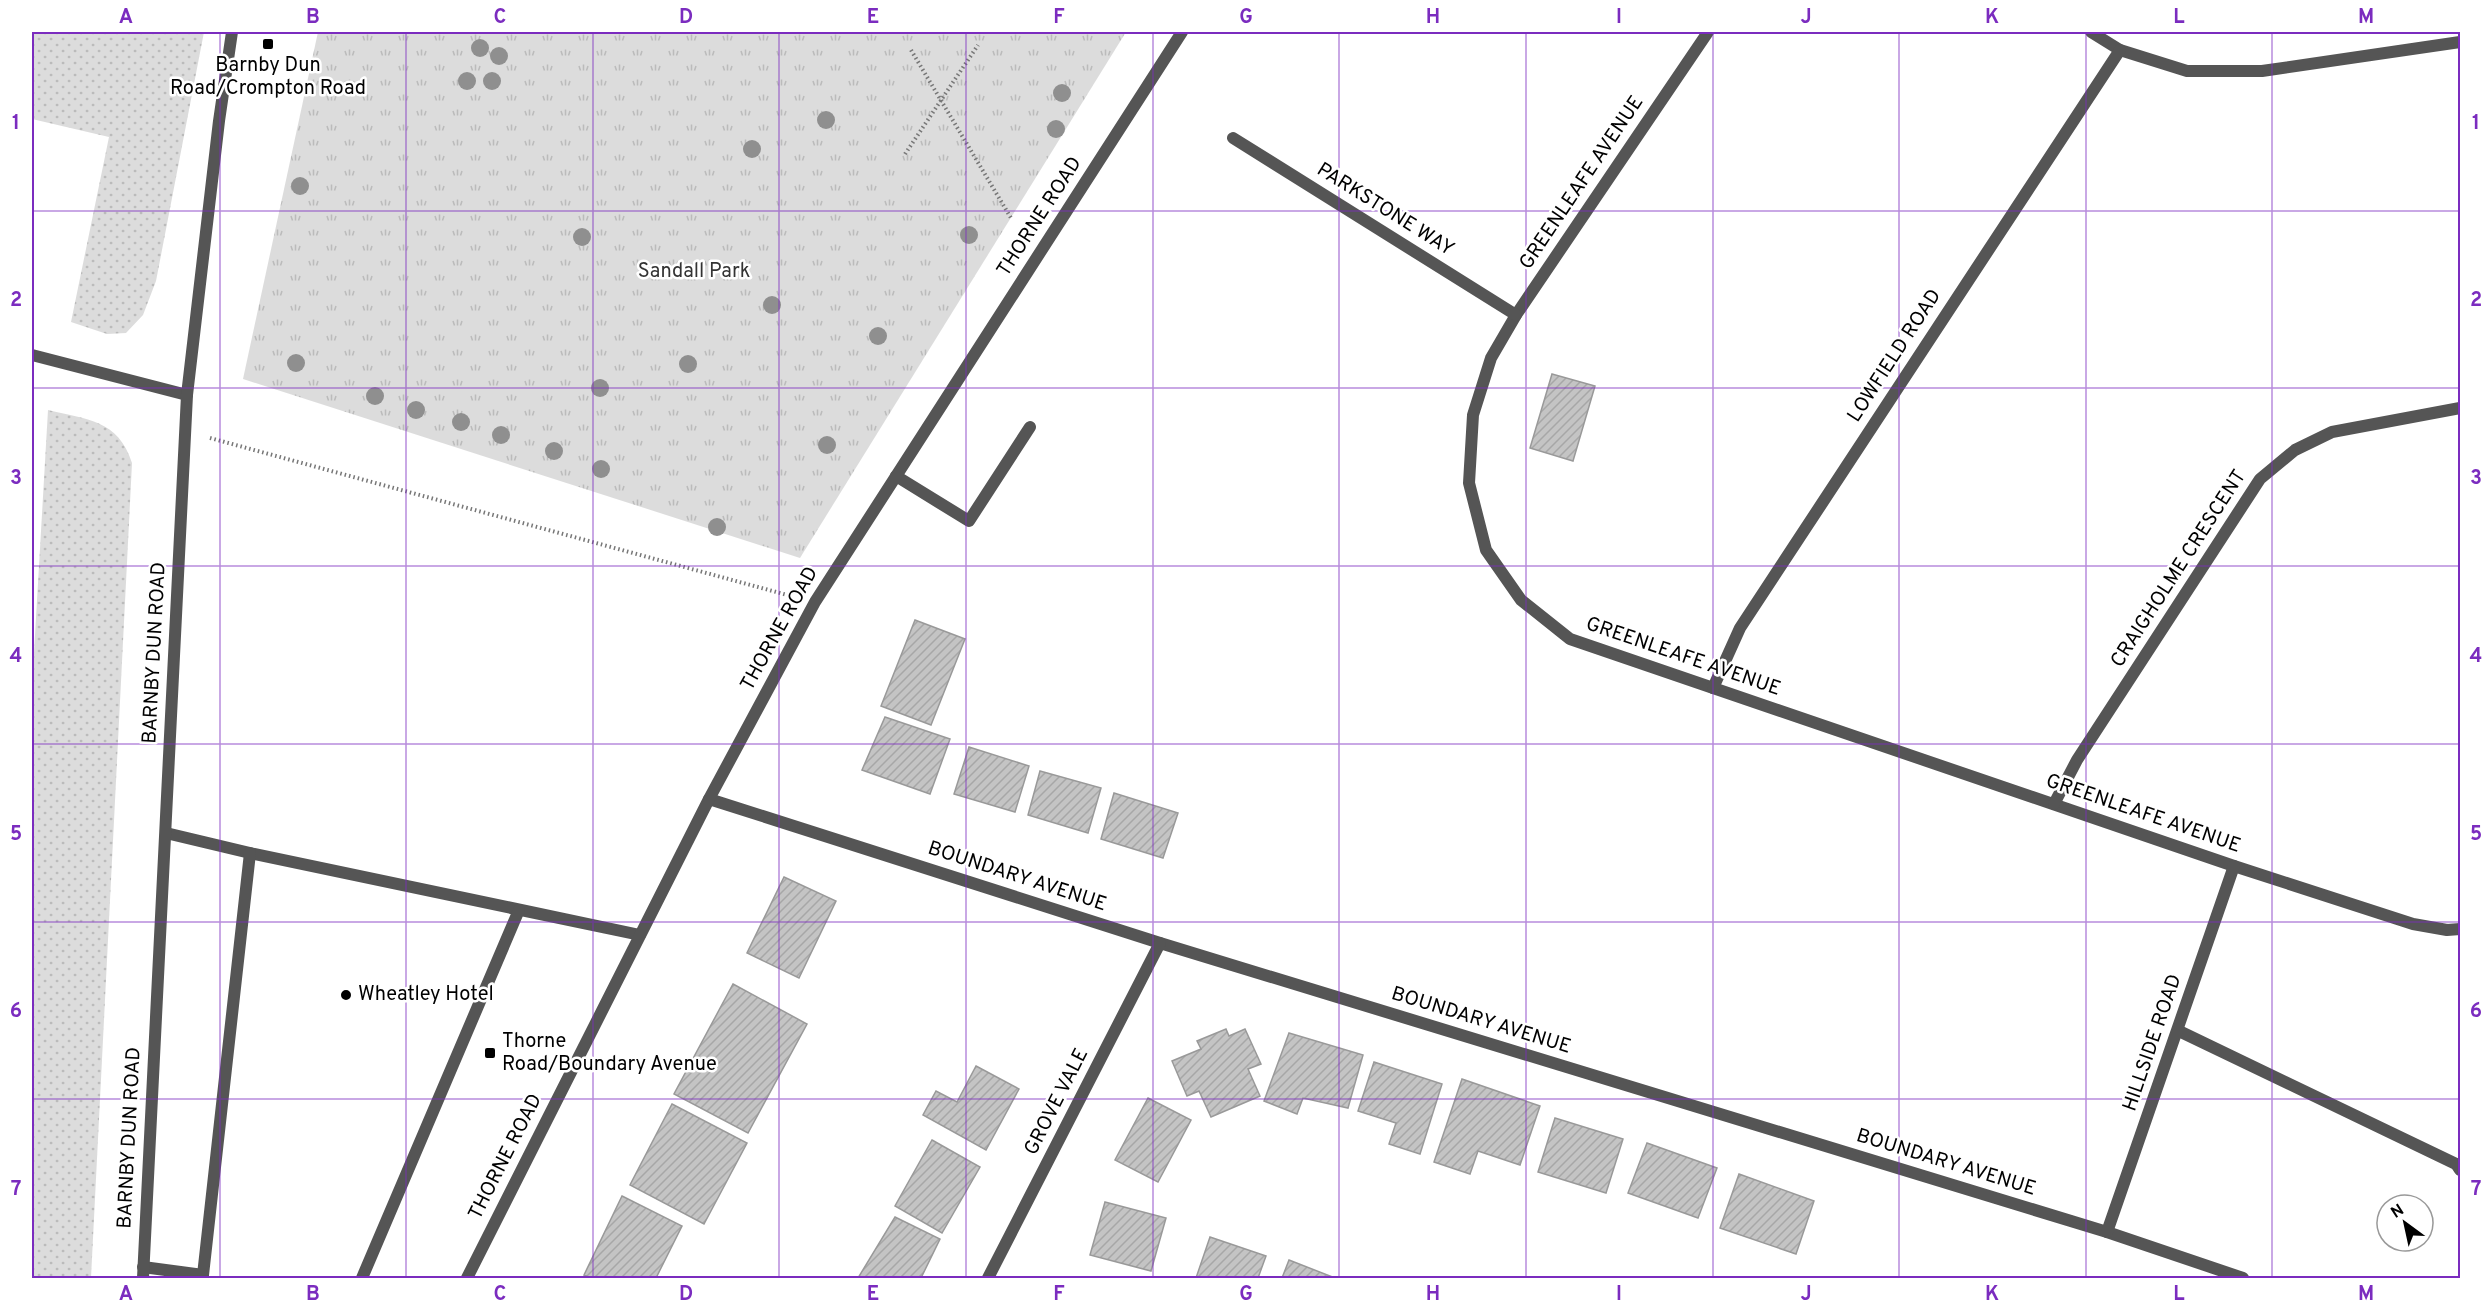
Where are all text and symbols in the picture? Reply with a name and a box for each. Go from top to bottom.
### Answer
text: A [119,5,133,31]
text: B [306,5,320,31]
text: C [494,5,506,31]
text: D [679,5,693,31]
text: E [867,5,879,31]
text: F [1053,5,1065,31]
text: G [1239,5,1253,31]
text: H [1426,5,1440,31]
text: I [1616,5,1622,31]
text: J [1800,5,1812,31]
text: K [1985,5,1999,31]
text: L [2173,5,2185,31]
text: M [2358,5,2374,31]
marker: Barnby Dun Road/Crompton Road [261,37,275,51]
place label: Barnby Dun Road/Crompton Road [170,53,366,102]
street label: GREENLEAFE AVENUE [1514,91,1650,275]
text: 1 [12,111,20,137]
text: 1 [2472,111,2480,137]
street label: THORNE ROAD [992,152,1088,282]
street label: PARKSTONE WAY [1311,157,1459,263]
park label: Sandall Park [638,259,750,285]
street label: LOWFIELD ROAD [1842,284,1948,428]
text: 2 [10,288,22,314]
text: 2 [2470,288,2482,314]
street label: CRAIGHOLME CRESCENT [2105,465,2253,673]
text: 3 [10,466,22,492]
text: 3 [2470,466,2482,492]
street label: BARNBY DUN ROAD [137,562,173,744]
street label: THORNE ROAD [735,562,825,696]
street label: GREENLEAFE AVENUE [1582,611,1784,703]
text: 4 [10,644,22,670]
text: 4 [2470,644,2482,670]
street label: GREENLEAFE AVENUE [2042,768,2244,860]
text: 5 [10,822,22,848]
text: 5 [2470,822,2482,848]
street label: BOUNDARY AVENUE [924,836,1110,918]
street label: HILLSIDE ROAD [2117,971,2189,1115]
street label: BOUNDARY AVENUE [1388,981,1574,1061]
place label: Wheatley Hotel [358,982,494,1008]
marker: Wheatley Hotel [339,988,353,1002]
text: 6 [10,999,22,1025]
text: 6 [2470,999,2482,1025]
place label: Thorne Road/Boundary Avenue [502,1029,717,1078]
street label: GROVE VALE [1019,1044,1095,1160]
marker: Thorne Road/Boundary Avenue [483,1046,497,1060]
street label: BARNBY DUN ROAD [112,1047,148,1229]
street label: THORNE ROAD [463,1090,549,1224]
street label: BOUNDARY AVENUE [1853,1123,2039,1203]
text: 7 [11,1177,21,1203]
text: 7 [2471,1177,2481,1203]
north arrow [2375,1193,2435,1253]
text: N [2388,1201,2408,1224]
text: A [119,1282,133,1308]
text: B [306,1282,320,1308]
text: C [494,1282,506,1308]
text: D [679,1282,693,1308]
text: E [867,1282,879,1308]
text: F [1053,1282,1065,1308]
text: G [1239,1282,1253,1308]
text: H [1426,1282,1440,1308]
text: I [1616,1282,1622,1308]
text: J [1800,1282,1812,1308]
text: K [1985,1282,1999,1308]
text: L [2173,1282,2185,1308]
text: M [2358,1282,2374,1308]

